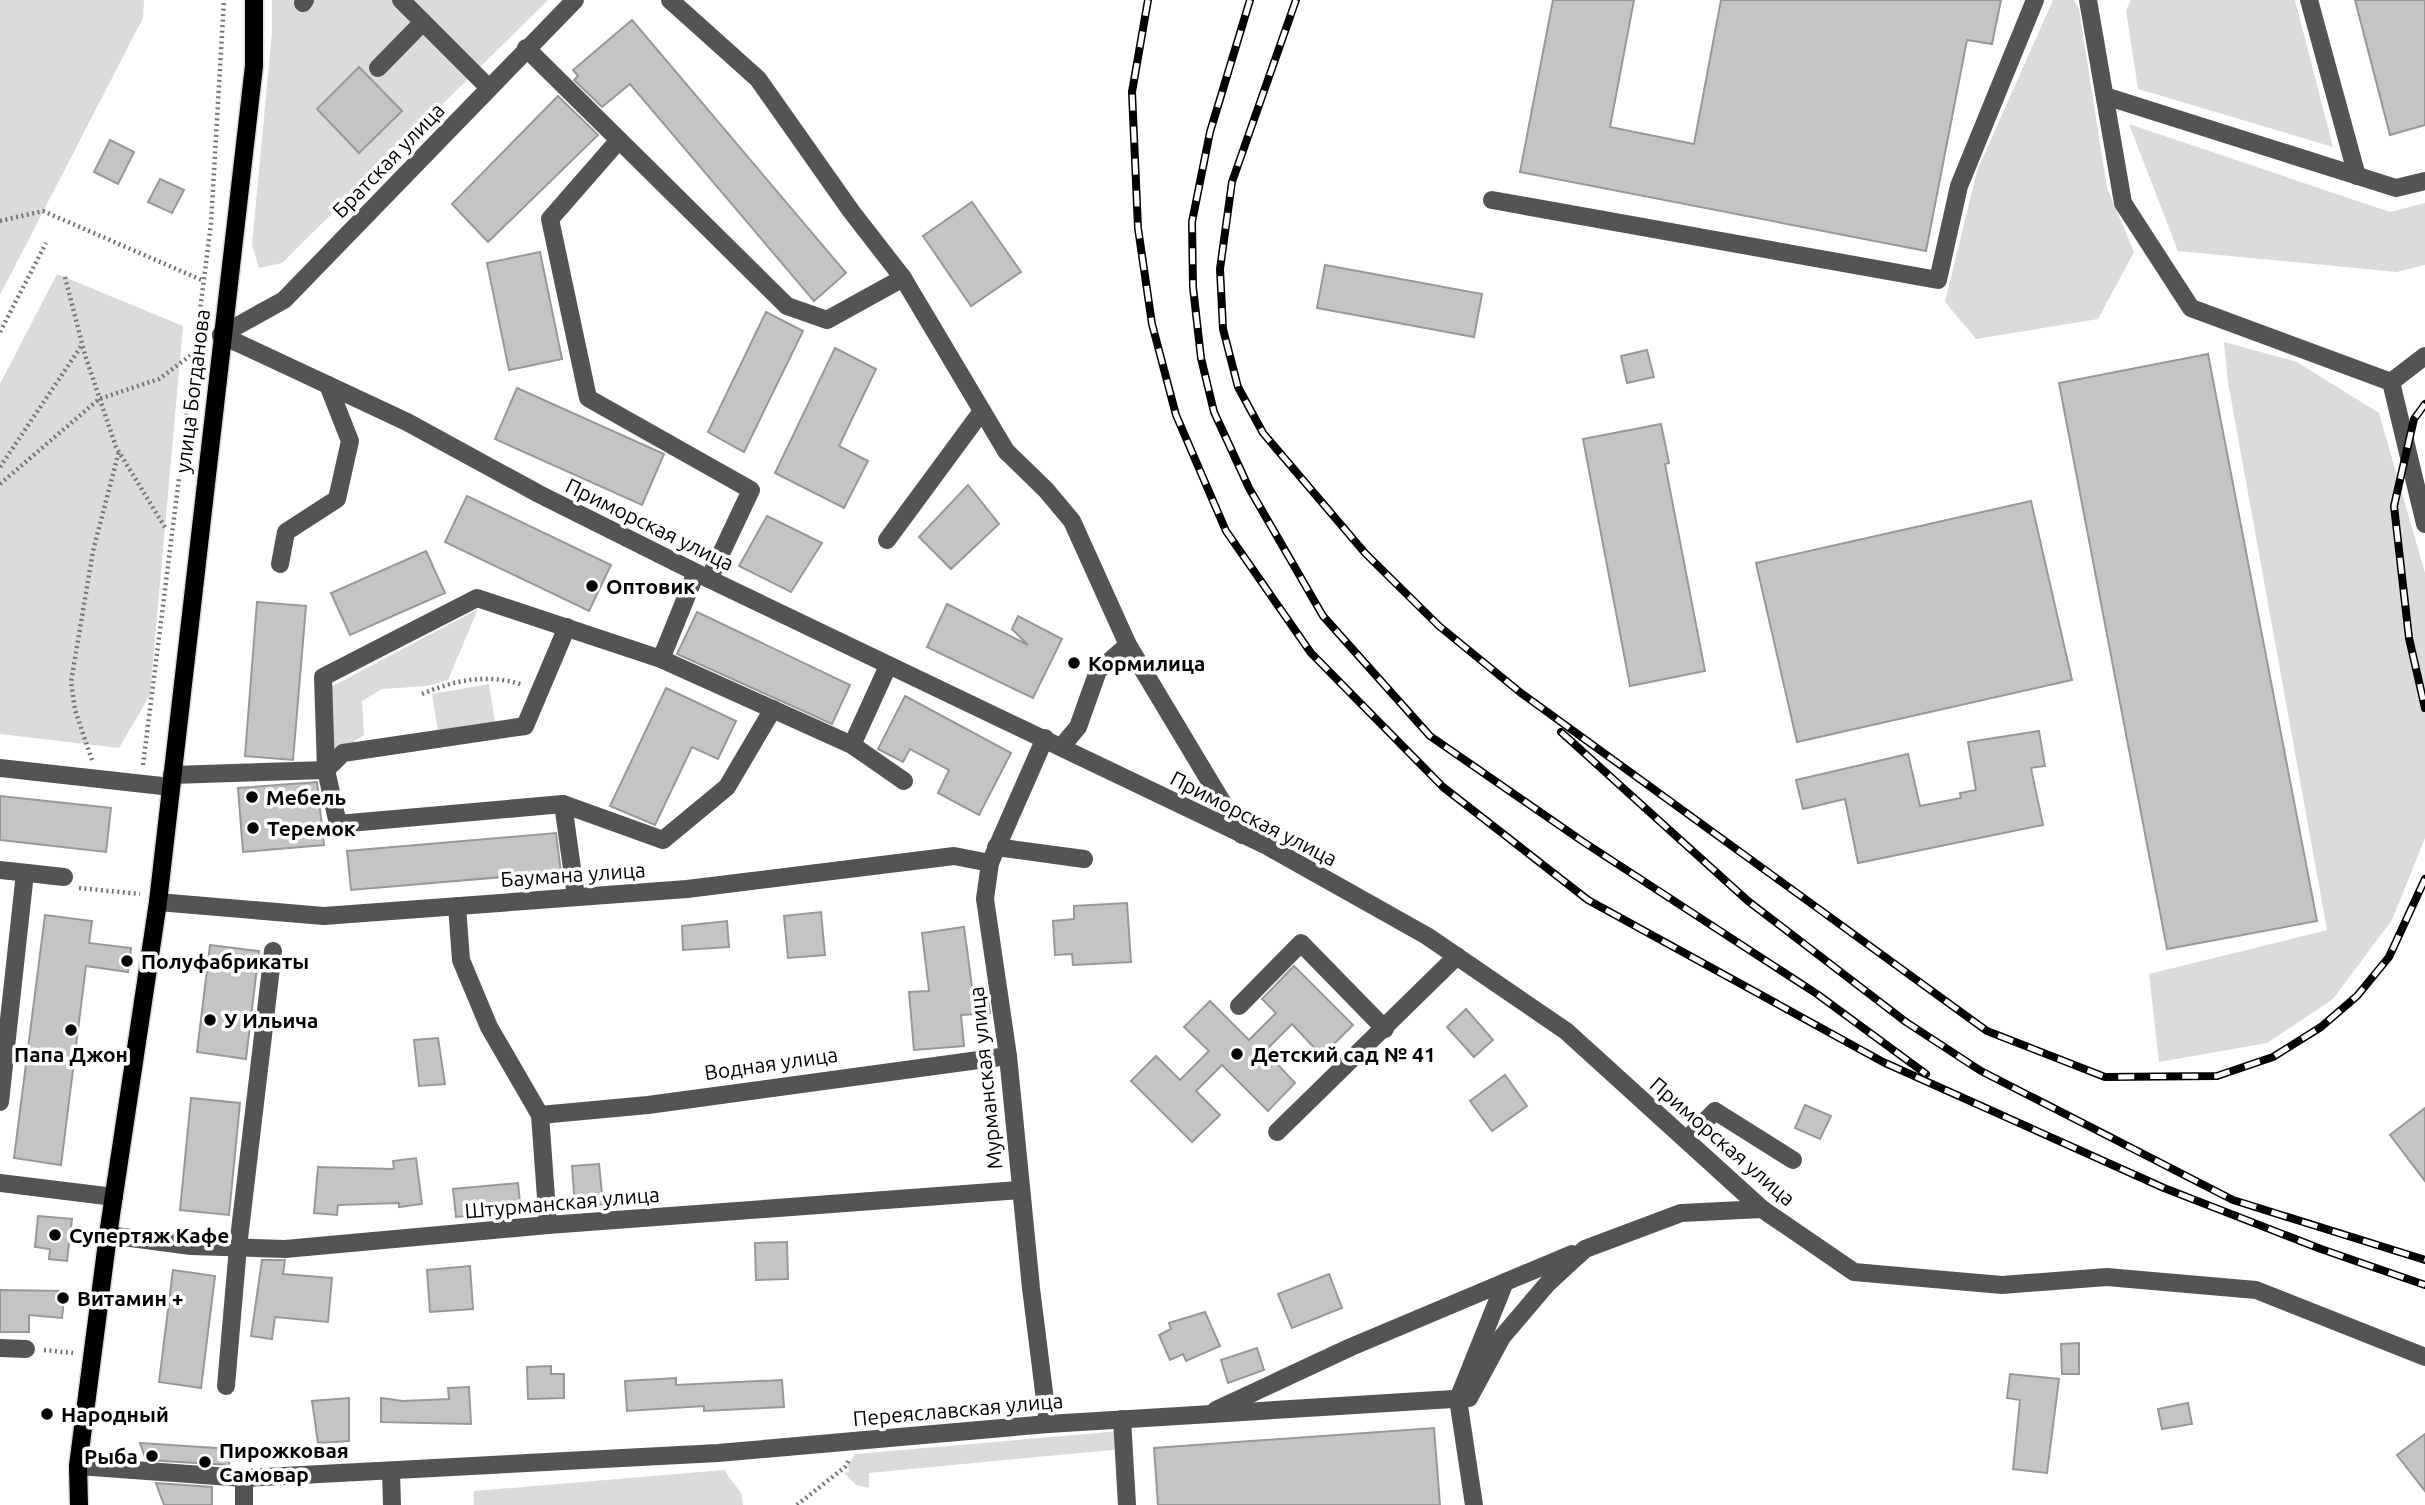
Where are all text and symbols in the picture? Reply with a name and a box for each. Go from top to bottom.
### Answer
street label: Братская улица [327,98,449,222]
street label: улица Богданова [170,307,214,475]
street label: Приморская улица [562,473,738,575]
place label: Оптовик [606,574,695,598]
marker: Оптовик [584,578,600,594]
place label: Кормилица [1088,651,1205,675]
marker: Кормилица [1066,655,1082,671]
street label: Приморская улица [1167,766,1341,870]
place label: Мебель [266,785,346,809]
marker: Мебель [244,789,260,805]
place label: Теремок [267,816,356,840]
marker: Теремок [245,820,261,836]
street label: Баумана улица [500,857,646,891]
place label: Полуфабрикаты [141,949,309,973]
marker: Полуфабрикаты [119,953,135,969]
street label: Мурманская улица [963,985,1007,1171]
place label: У Ильича [224,1008,318,1032]
marker: У Ильича [202,1012,218,1028]
marker: Папа Джон [63,1022,79,1038]
place label: Папа Джон [14,1042,128,1066]
street label: Водная улица [703,1042,839,1084]
place label: Детский сад № 41 [1251,1042,1436,1066]
marker: Детский сад № 41 [1229,1046,1245,1062]
street label: Приморская улица [1646,1072,1800,1210]
street label: Штурманская улица [463,1182,661,1222]
place label: Супертяж Кафе [69,1223,229,1247]
marker: Супертяж Кафе [47,1227,63,1243]
place label: Витамин + [77,1286,184,1310]
marker: Витамин + [55,1290,71,1306]
street label: Переяславская улица [852,1388,1064,1430]
place label: Народный [61,1402,169,1426]
marker: Народный [39,1406,55,1422]
place label: Пирожковая Самовар [219,1438,349,1486]
place label: Рыба [84,1444,138,1468]
marker: Рыба [144,1448,160,1464]
marker: Пирожковая Самовар [197,1454,213,1470]

